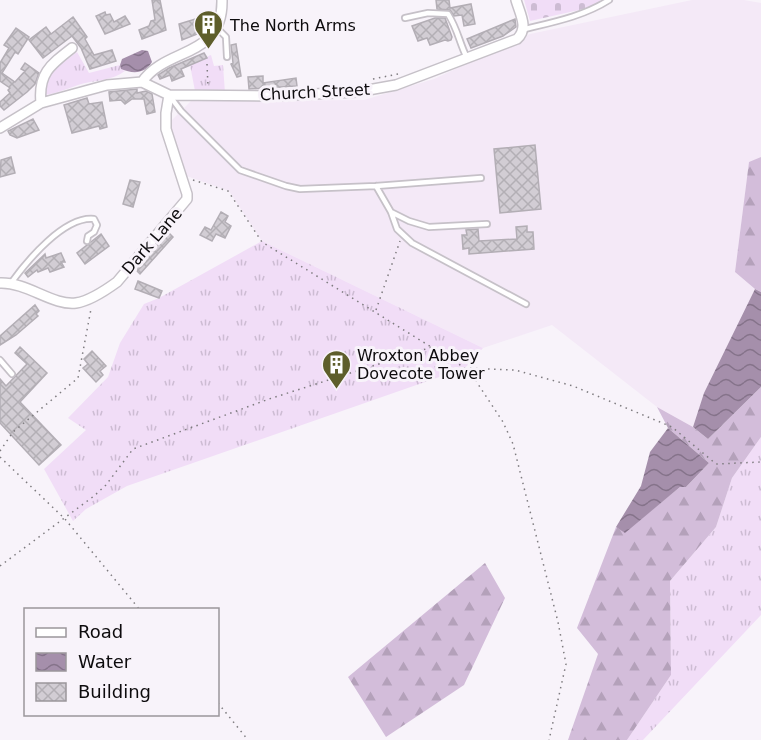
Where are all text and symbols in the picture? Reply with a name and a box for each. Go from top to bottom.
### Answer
building icon: The North Arms [193,9,225,51]
place label: The North Arms [229,16,356,35]
street label: Church Street [259,80,371,104]
street label: Dark Lane [118,204,186,278]
place label: Wroxton Abbey Dovecote Tower [357,346,485,383]
building icon: Wroxton Abbey Dovecote Tower [320,348,352,390]
legend [24,608,219,716]
text: Road [78,621,123,642]
text: Water [78,651,132,672]
text: Building [78,681,151,702]

